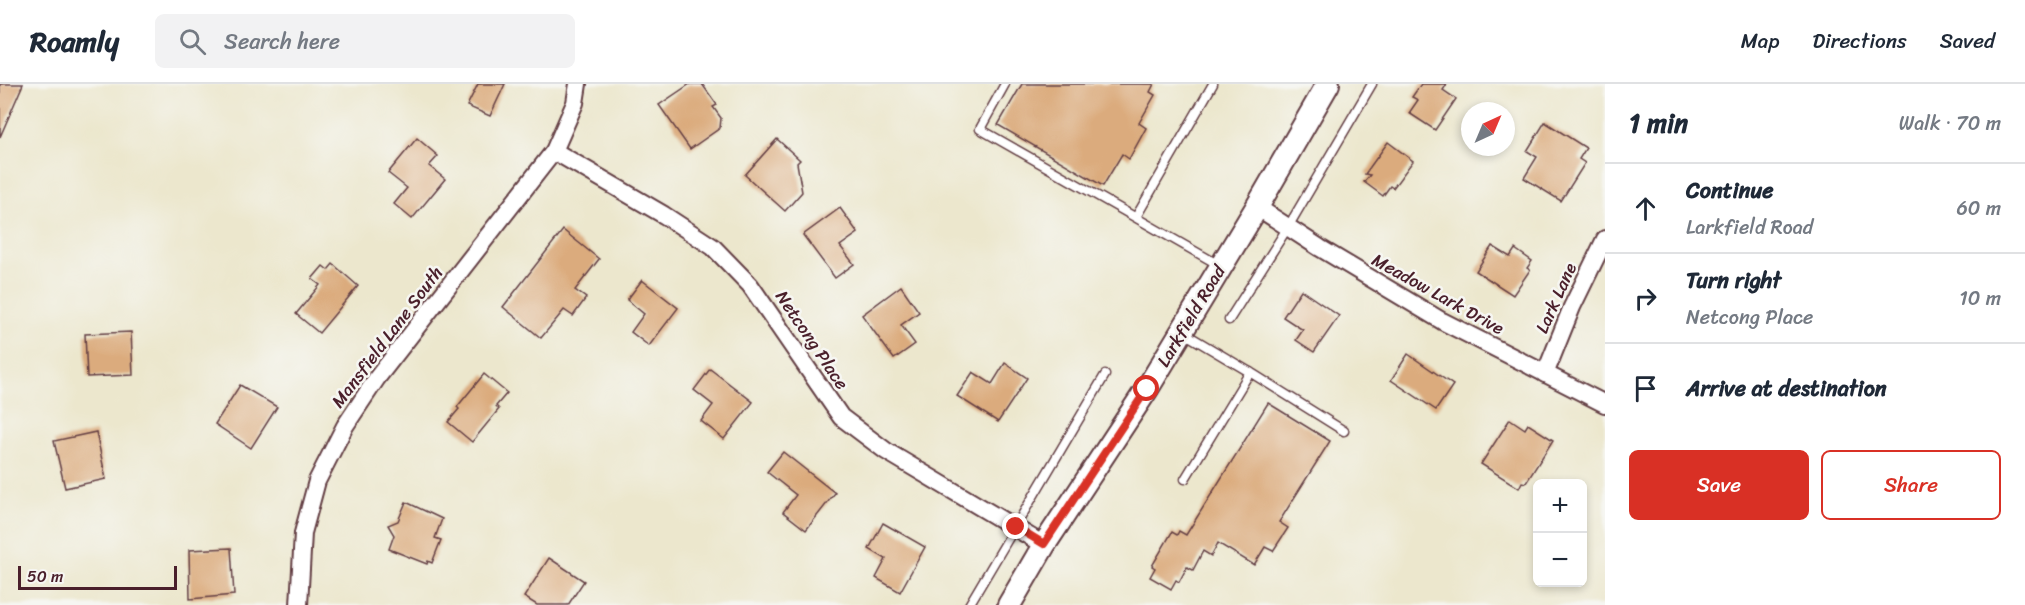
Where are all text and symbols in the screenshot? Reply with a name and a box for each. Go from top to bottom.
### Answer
search box [155,14,575,68]
text: Roamly [30,17,119,66]
text: Search here [224,22,340,61]
text: Map [1741,22,1779,60]
text: Directions [1812,22,1907,60]
text: Saved [1940,22,1995,60]
icon: search [176,25,209,58]
text: 1 min [1629,100,1688,146]
north arrow [1461,102,1515,156]
text: Walk · 70 m [1899,106,2001,141]
text: Continue [1686,171,1774,210]
text: 60 m [1956,191,2001,226]
icon: ahead [1629,192,1662,225]
text: Larkfield Road [1686,210,1813,245]
street label: Meadow Lark Drive [1366,244,1511,344]
street label: Larkfield Road [1148,257,1235,373]
street label: Lark Lane [1526,257,1586,339]
street label: Mansfield Lane South [323,259,451,415]
text: Turn right [1686,261,1781,300]
text: 10 m [1959,281,2001,316]
icon: right [1629,282,1662,315]
street label: Netcong Place [767,284,857,396]
text: Netcong Place [1686,300,1813,335]
text: Arrive at destination [1686,369,1887,408]
icon: arrive [1629,372,1662,405]
route start [1133,375,1159,401]
button: Save [1629,450,1809,520]
button: Share [1821,450,2001,520]
map controls [1533,479,1587,587]
button: + [1533,479,1587,533]
route end [1002,513,1028,539]
button: − [1533,533,1587,587]
text: 50 m [27,562,63,591]
scale bar [18,563,177,590]

